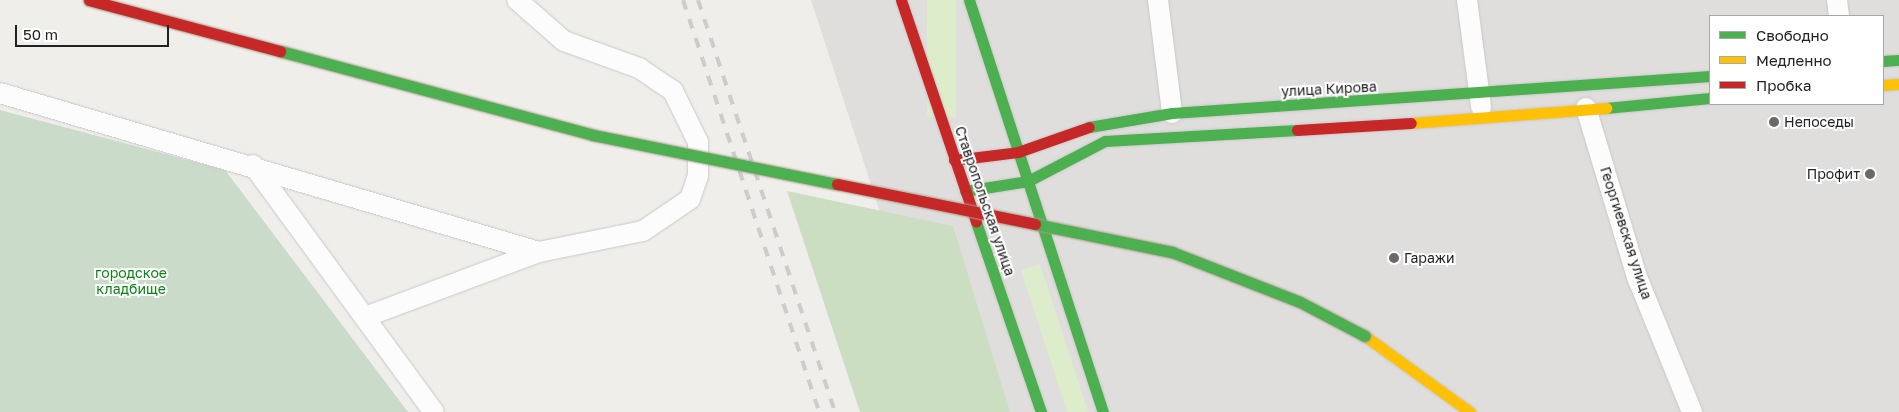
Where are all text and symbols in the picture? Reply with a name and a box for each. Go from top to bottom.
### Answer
scale bar [18,15,171,47]
legend [1709,15,1884,105]
text: 50 m [23,25,58,43]
text: Свободно [1756,26,1829,44]
text: Медленно [1756,51,1832,69]
text: Пробка [1756,76,1811,94]
street label: улица Кирова [1281,78,1377,100]
place label: Непоседы [1784,114,1854,130]
marker: Непоседы [1768,116,1780,128]
street label: Ставропольская улица [951,124,1019,278]
street label: Георгиевская улица [1597,165,1655,301]
place label: Профит [1807,166,1860,182]
marker: Профит [1864,168,1876,180]
place label: Гаражи [1404,250,1455,266]
marker: Гаражи [1388,252,1400,264]
park label: городское кладбище [95,265,167,298]

